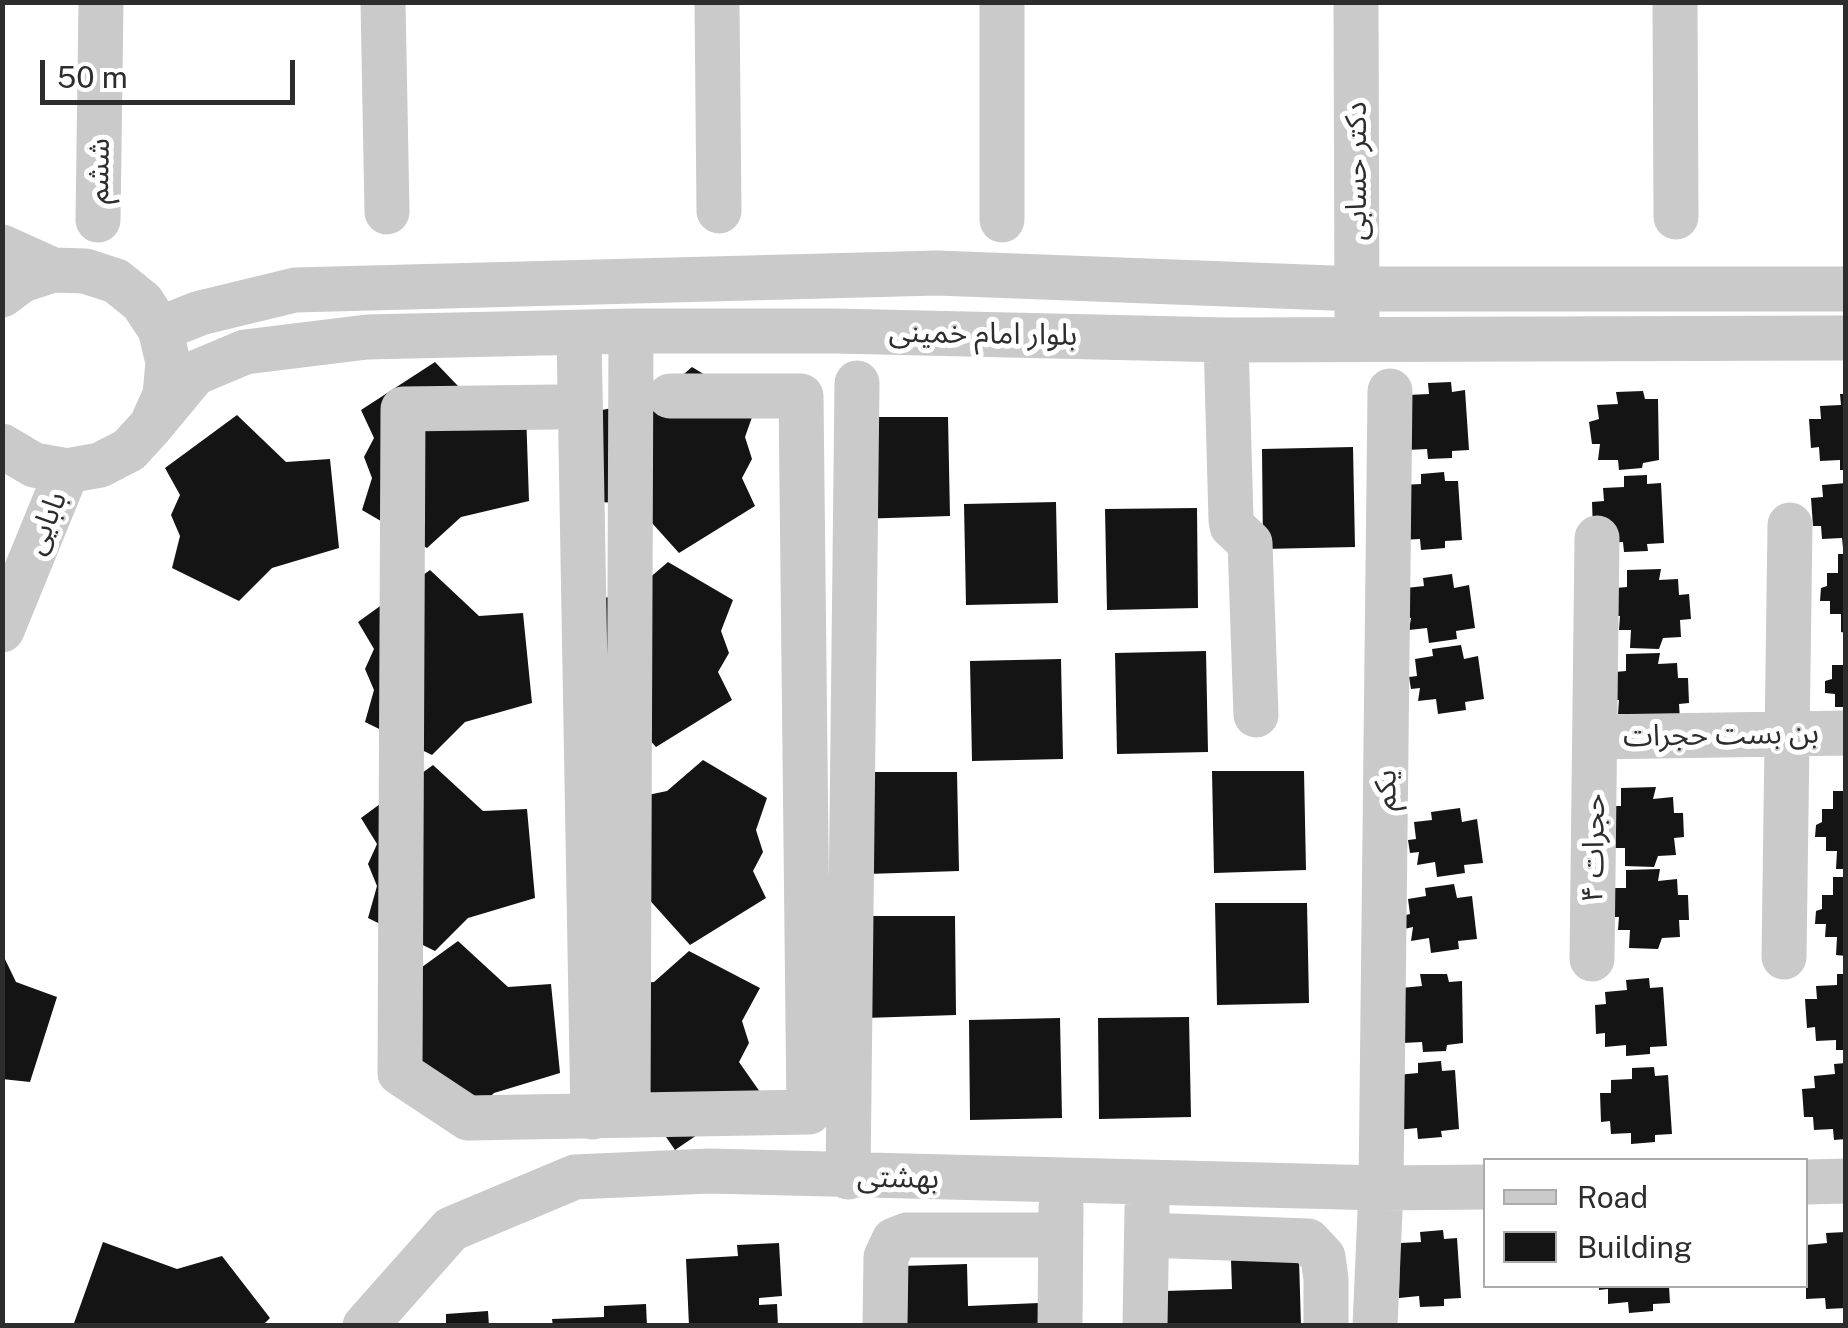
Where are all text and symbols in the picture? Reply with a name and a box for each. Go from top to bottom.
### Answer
scale bar [45,40,300,102]
text: 50 m [57,59,128,95]
street label: دکتر حسابی [1339,101,1375,241]
street label: ششم [80,138,118,204]
street label: بلوار امام خمینی [888,314,1078,354]
street label: بابایی [17,486,75,560]
street label: بن بست حجرات [1623,715,1819,755]
street label: یکم [1368,769,1404,811]
street label: حجرات ۴ [1575,793,1613,903]
legend [1483,1158,1808,1288]
street label: بهشتی [857,1159,939,1197]
text: Road [1577,1179,1648,1215]
text: Building [1577,1229,1692,1265]

